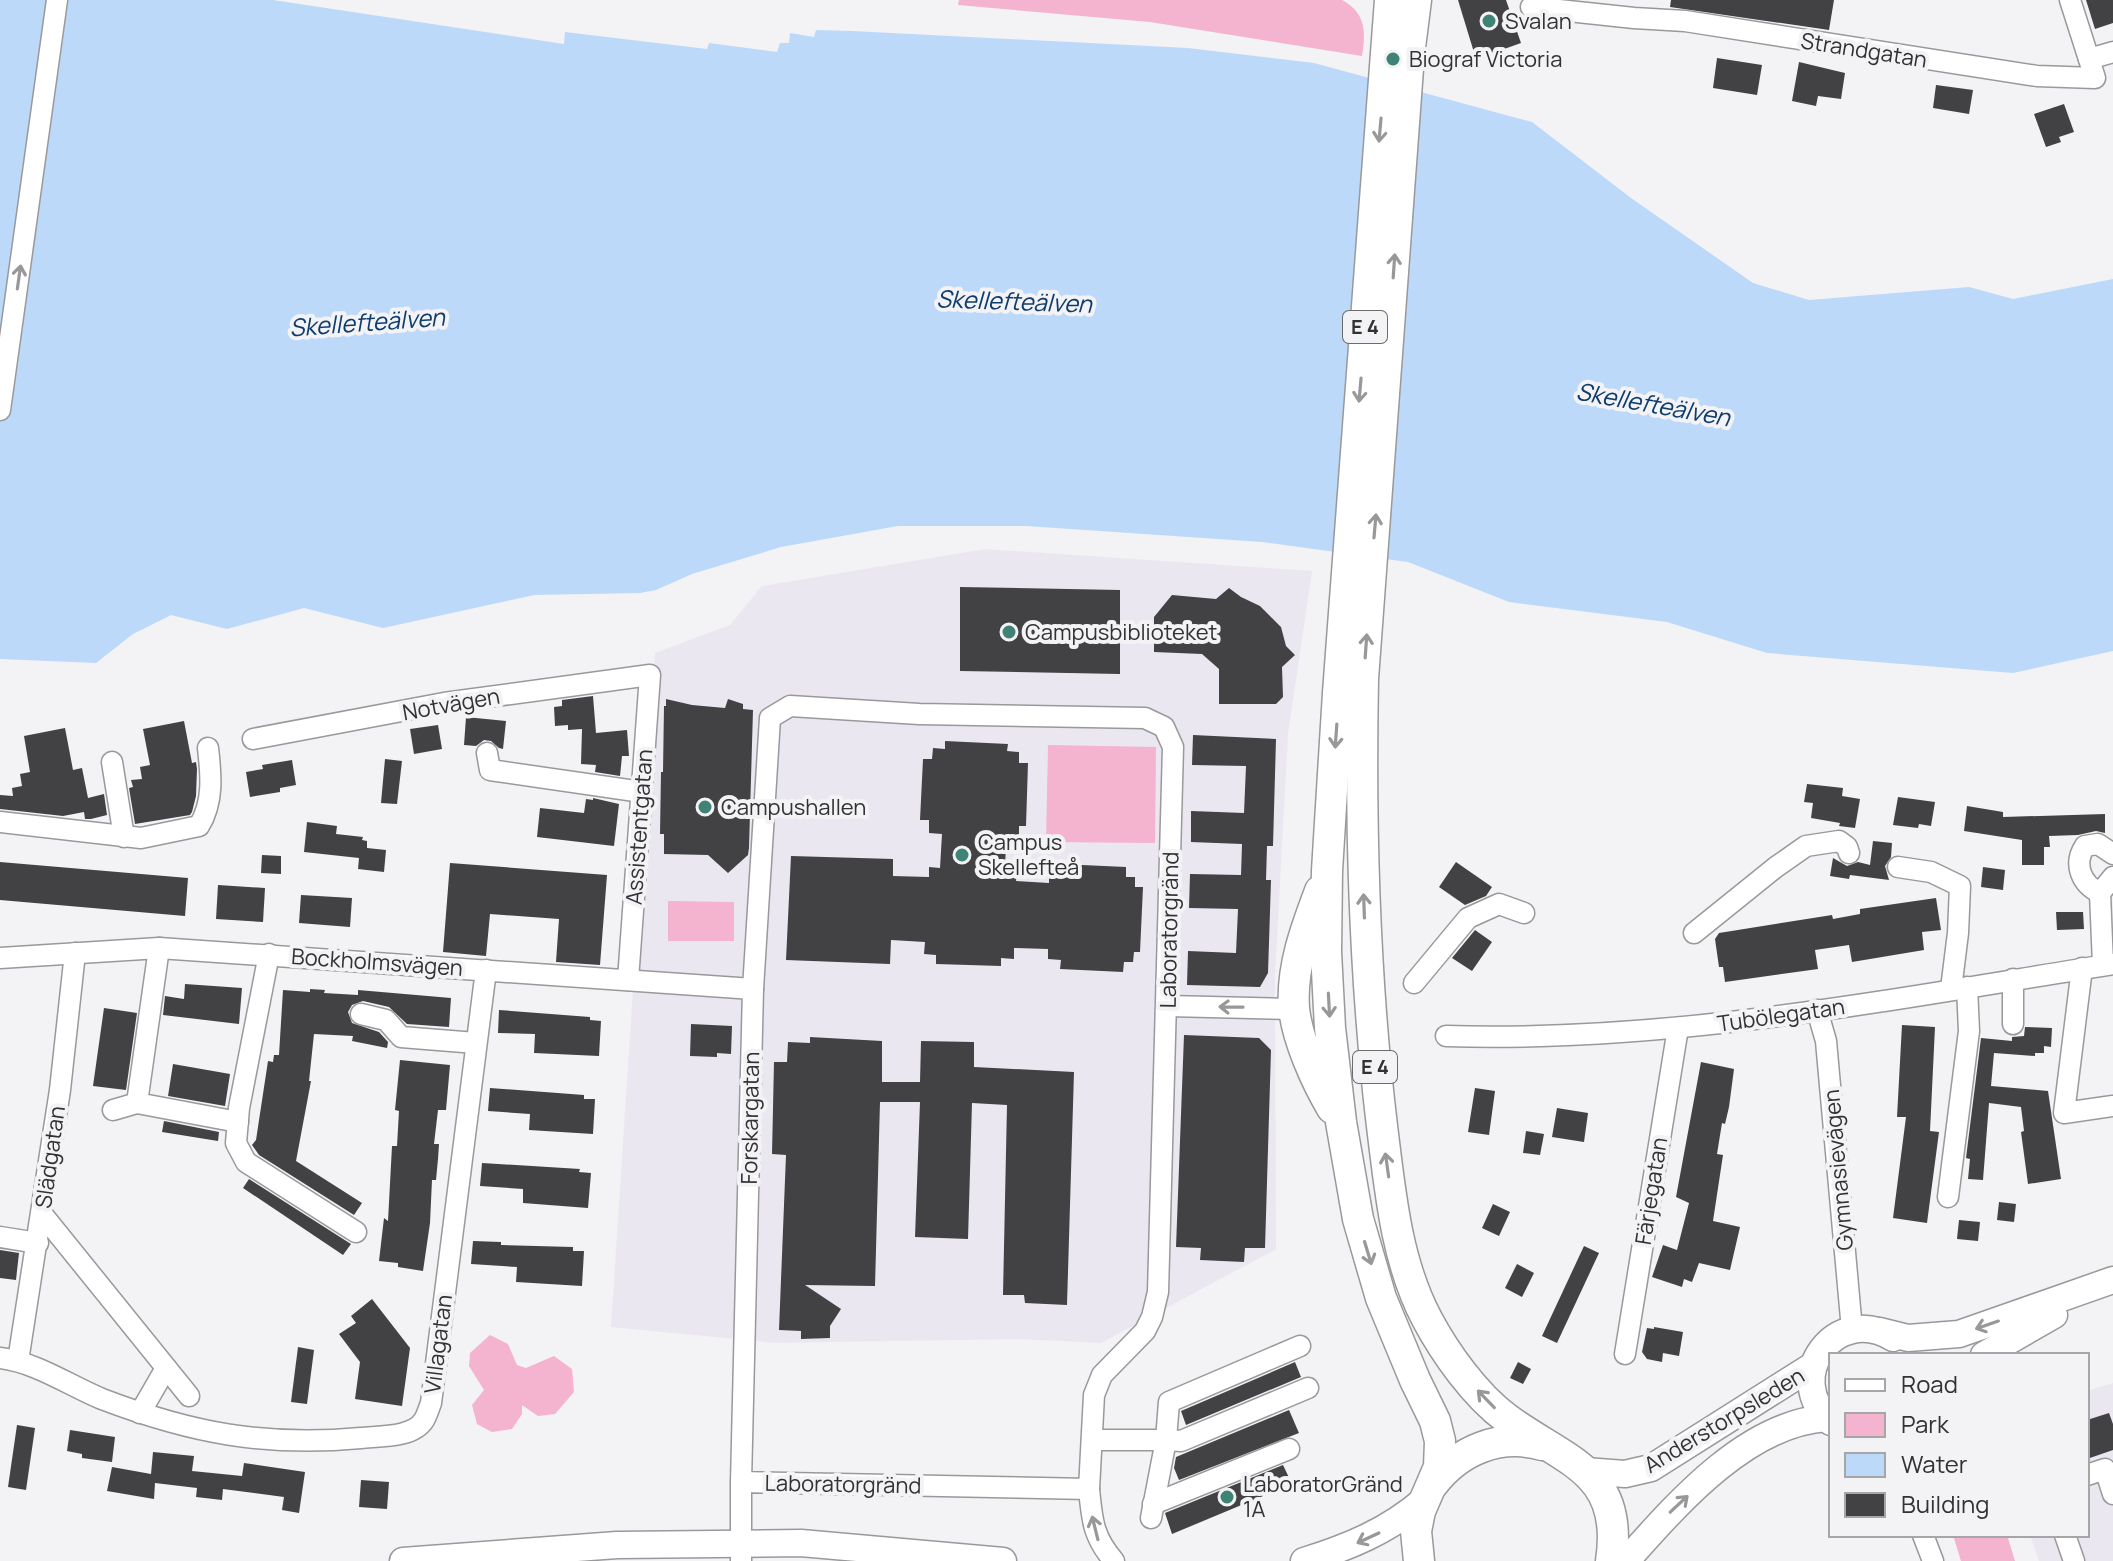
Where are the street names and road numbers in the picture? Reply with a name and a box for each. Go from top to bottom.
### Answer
street label: Strandgatan [1799,25,1929,75]
road number: E 4 [1343,311,1387,343]
street label: Notvägen [400,681,502,727]
street label: Assistentgatan [619,748,659,906]
street label: Laboratorgränd [1153,851,1185,1009]
street label: Bockholmsvägen [290,941,464,983]
street label: Tubölegatan [1715,991,1847,1039]
street label: Forskargatan [734,1051,766,1185]
road number: E 4 [1353,1051,1397,1083]
street label: Gymnasievägen [1816,1088,1860,1252]
street label: Slädgatan [28,1104,72,1210]
street label: Färjegatan [1628,1135,1674,1247]
street label: Villagatan [417,1293,459,1395]
street label: Anderstorpsleden [1638,1360,1810,1480]
street label: Laboratorgränd [764,1468,922,1500]

